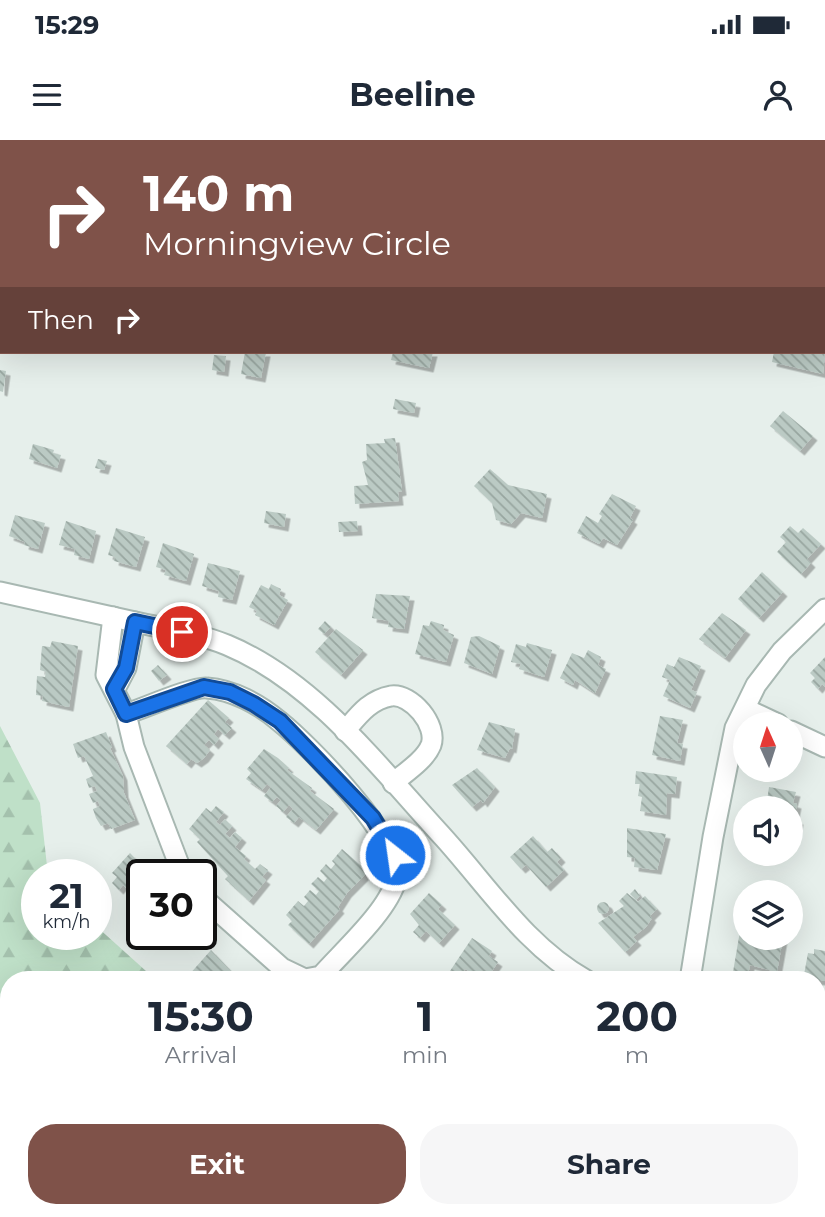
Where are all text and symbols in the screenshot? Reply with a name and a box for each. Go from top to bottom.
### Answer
text: 15:29 [35,9,99,41]
text: Beeline [349,75,476,114]
icon: menu [28,76,66,114]
icon: person [759,76,797,114]
text: 140 m [143,164,295,223]
icon: right [28,168,119,259]
text: Morningview Circle [143,224,451,263]
icon: right [108,301,146,339]
text: Then [28,304,94,336]
pin [152,602,212,662]
icon: arrive [163,613,201,651]
north arrow [733,712,803,782]
map controls [733,712,803,950]
button: sound [733,796,803,866]
position arrow [358,818,432,892]
speed limit sign: 30 [126,859,217,950]
text: 21 [49,874,84,917]
button: layers [733,880,803,950]
text: km/h [42,911,91,933]
text: 15:30 [148,990,254,1042]
text: 1 [417,990,433,1042]
text: 200 [596,990,678,1042]
text: Arrival [165,1041,237,1069]
text: min [402,1041,448,1069]
text: m [625,1041,649,1069]
button: Exit [28,1124,406,1204]
button: Share [420,1124,798,1204]

